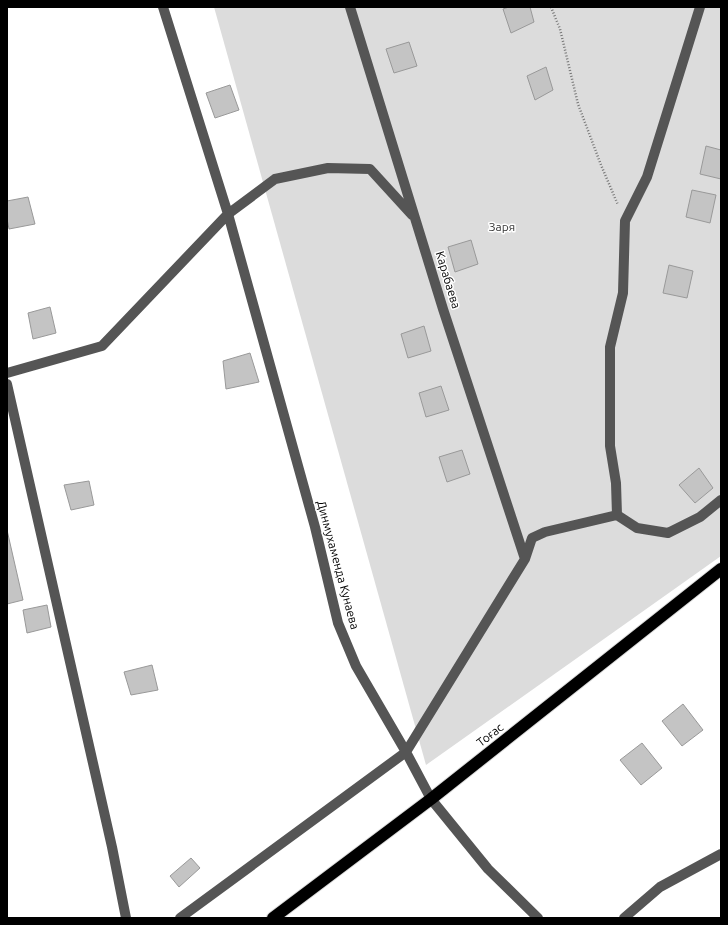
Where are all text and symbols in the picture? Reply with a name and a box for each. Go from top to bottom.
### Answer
park label: Заря [489,220,515,233]
street label: Карабаева [434,250,463,310]
street label: Динмухаменда Кунаева [315,499,362,631]
street label: Тоғас [474,720,506,749]

